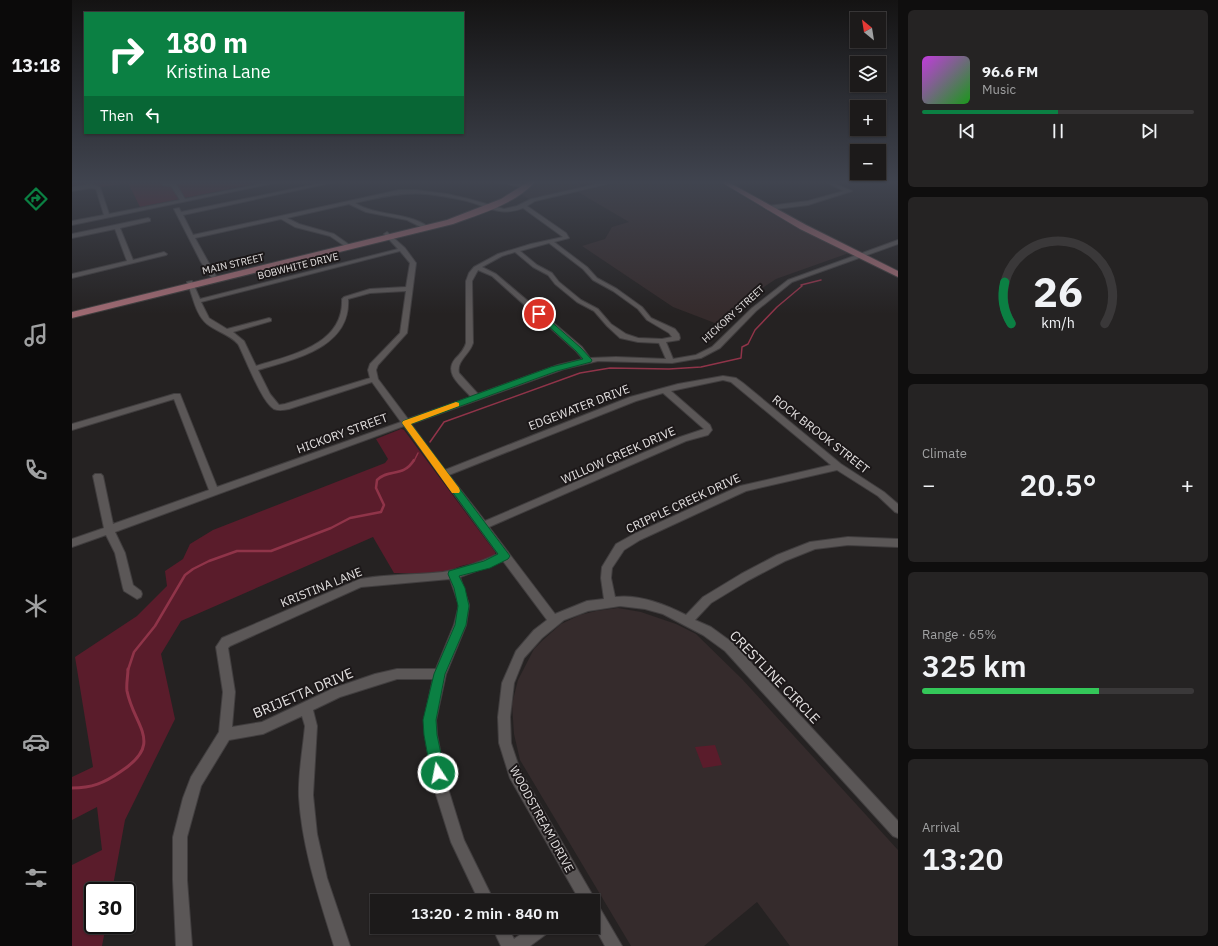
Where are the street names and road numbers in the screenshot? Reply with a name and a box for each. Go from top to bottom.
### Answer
street label: BOBWHITE DRIVE [256,250,340,282]
street label: MAIN STREET [201,251,265,277]
street label: HICKORY STREET [699,282,767,346]
street label: EDGEWATER DRIVE [526,381,632,433]
street label: ROCK BROOK STREET [769,391,873,477]
street label: HICKORY STREET [294,409,390,456]
street label: WILLOW CREEK DRIVE [559,423,678,487]
street label: CRIPPLE CREEK DRIVE [623,470,743,536]
street label: KRISTINA LANE [278,564,364,610]
street label: CRESTLINE CIRCLE [726,627,824,727]
street label: BRIJETTA DRIVE [250,664,356,722]
street label: WOODSTREAM DRIVE [507,763,577,875]

